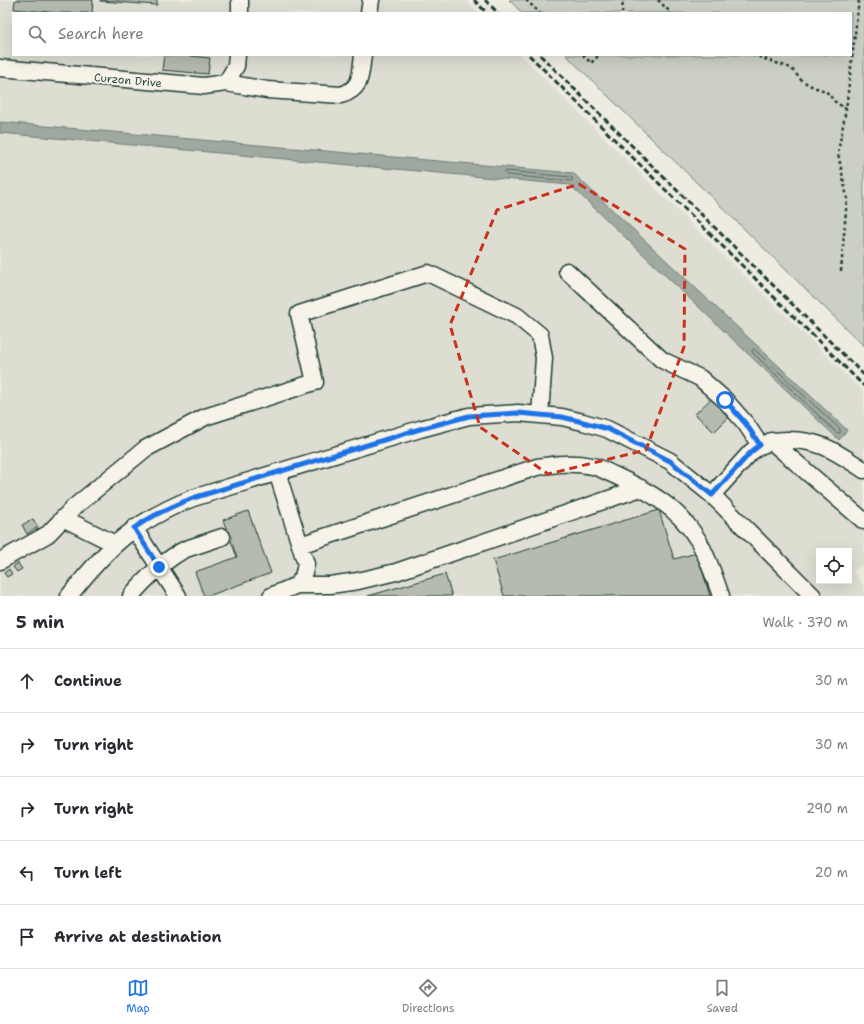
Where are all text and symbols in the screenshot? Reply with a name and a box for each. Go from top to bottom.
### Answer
search box [12,12,852,56]
icon: search [26,23,48,45]
text: Search here [58,24,144,44]
street label: Curzon Drive [93,70,162,91]
route start [716,391,734,409]
map controls [816,548,852,584]
button: locate [816,548,852,584]
route end [150,558,168,576]
text: 5 min [16,611,64,633]
text: Walk · 370 m [763,614,848,631]
icon: ahead [16,670,38,692]
text: Continue [54,671,122,691]
text: 30 m [814,672,848,689]
icon: right [16,734,38,756]
text: Turn right [54,735,134,755]
text: 30 m [814,736,848,753]
icon: right [16,798,38,820]
text: Turn right [54,799,134,819]
text: 290 m [806,800,848,817]
icon: left [16,862,38,884]
text: Turn left [54,863,122,883]
text: 20 m [815,864,848,881]
icon: arrive [16,926,38,948]
text: Arrive at destination [54,927,222,947]
tab: Map [126,977,150,1016]
tab: Directions [402,977,454,1016]
tab: Saved [707,977,738,1016]

